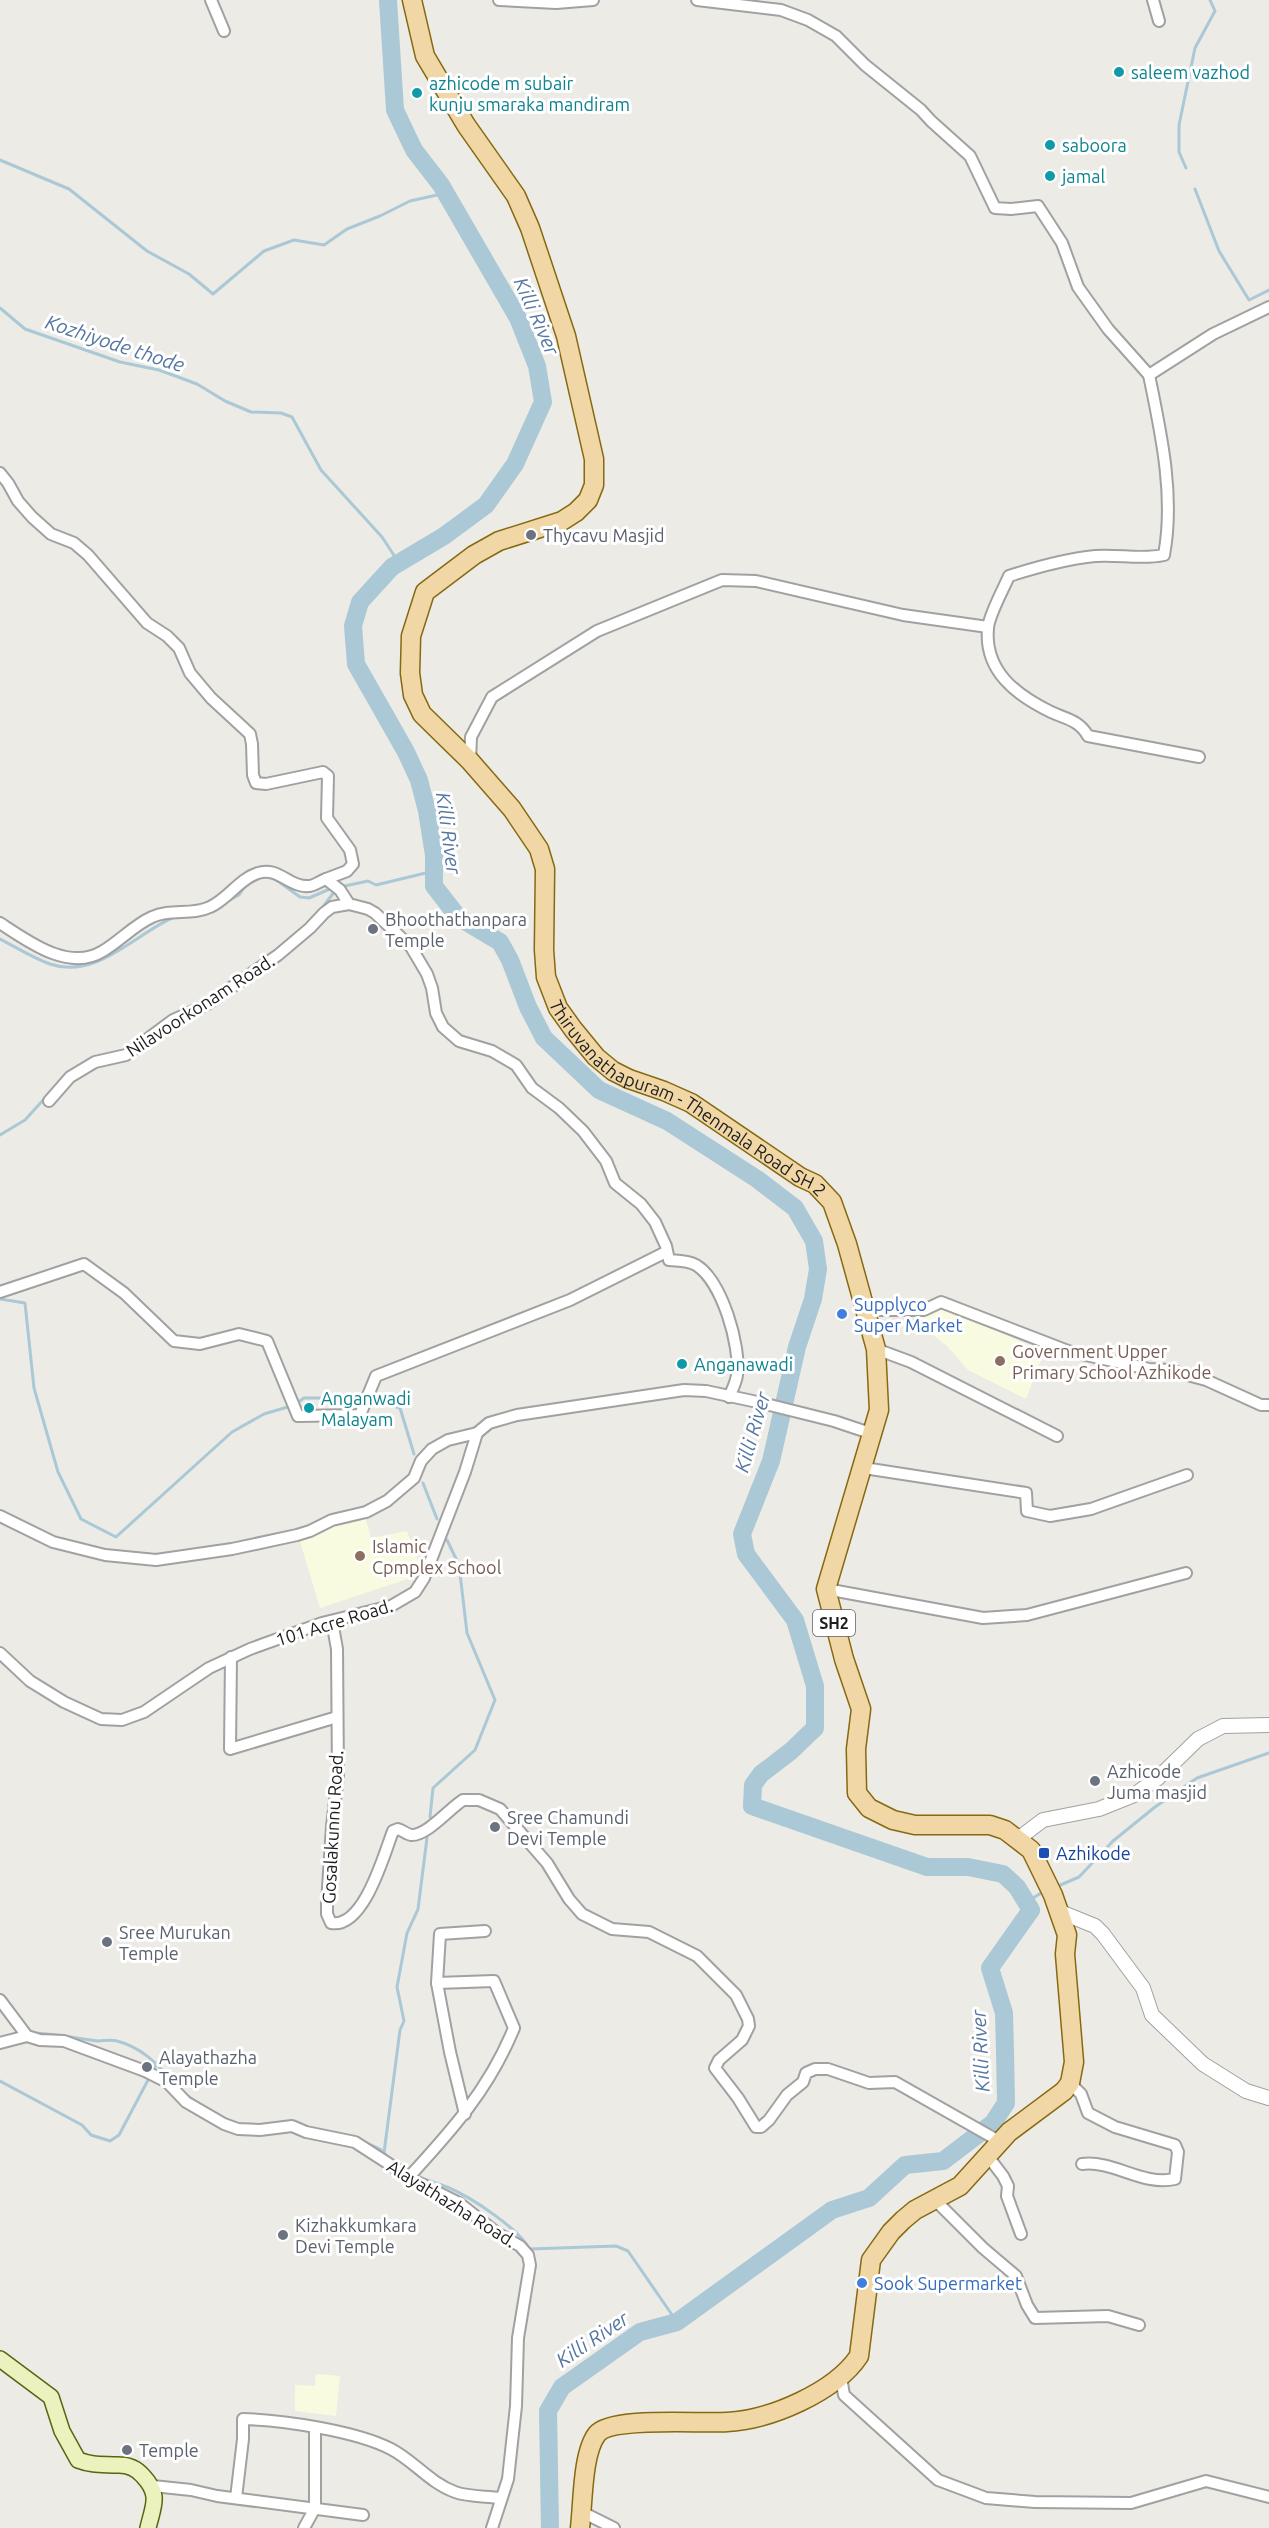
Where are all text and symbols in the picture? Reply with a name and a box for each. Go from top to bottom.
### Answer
place label: saleem vazhod [1131,62,1250,82]
marker: saleem vazhod [1112,65,1126,79]
place label: azhicode m subair kunju smaraka mandiram [429,73,630,114]
marker: azhicode m subair kunju smaraka mandiram [410,86,424,100]
place label: saboora [1062,135,1127,155]
marker: saboora [1043,138,1057,152]
place label: jamal [1060,166,1105,186]
marker: jamal [1043,169,1057,183]
water label: Killi River [510,274,565,360]
water label: Kozhiyode thode [43,310,187,376]
place label: Thycavu Masjid [543,525,664,545]
marker: Thycavu Masjid [524,528,538,542]
water label: Killi River [432,790,466,877]
place label: Bhoothathanpara Temple [385,909,527,950]
marker: Bhoothathanpara Temple [366,922,380,936]
street label: Nilavoorkonam Road. [122,950,278,1060]
street label: Thiruvanathapuram - Thenmala Road SH 2 [546,997,831,1200]
place label: Supplyco Super Market [854,1294,963,1335]
marker: Supplyco Super Market [835,1307,849,1321]
place label: Government Upper Primary School Azhikode [1012,1341,1211,1382]
place label: Anganawadi [694,1354,793,1374]
marker: Government Upper Primary School Azhikode [993,1354,1007,1368]
marker: Anganawadi [675,1357,689,1371]
place label: Anganwadi Malayam [321,1388,411,1429]
water label: Killi River [730,1388,775,1475]
marker: Anganwadi Malayam [302,1401,316,1415]
place label: Islamic Cpmplex School [372,1536,502,1577]
marker: Islamic Cpmplex School [353,1549,367,1563]
street label: 101 Acre Road. [273,1595,395,1649]
road number: SH2 [813,1610,855,1636]
street label: Gosalakunnu Road. [318,1750,346,1904]
place label: Azhicode Juma masjid [1107,1761,1207,1802]
marker: Azhicode Juma masjid [1088,1774,1102,1788]
place label: Sree Chamundi Devi Temple [507,1807,629,1848]
marker: Sree Chamundi Devi Temple [488,1820,502,1834]
place label: Azhikode [1056,1843,1131,1863]
marker: Azhikode [1037,1846,1051,1860]
place label: Sree Murukan Temple [119,1922,231,1963]
marker: Sree Murukan Temple [100,1935,114,1949]
water label: Killi River [966,2008,994,2093]
place label: Alayathazha Temple [159,2047,257,2088]
marker: Alayathazha Temple [140,2060,154,2074]
street label: Alayathazha Road. [384,2155,520,2251]
place label: Kizhakkumkara Devi Temple [295,2215,417,2256]
marker: Kizhakkumkara Devi Temple [276,2228,290,2242]
place label: Sook Supermarket [874,2273,1022,2293]
marker: Sook Supermarket [855,2276,869,2290]
water label: Killi River [551,2306,634,2372]
place label: Temple [139,2440,199,2460]
marker: Temple [120,2443,134,2457]

